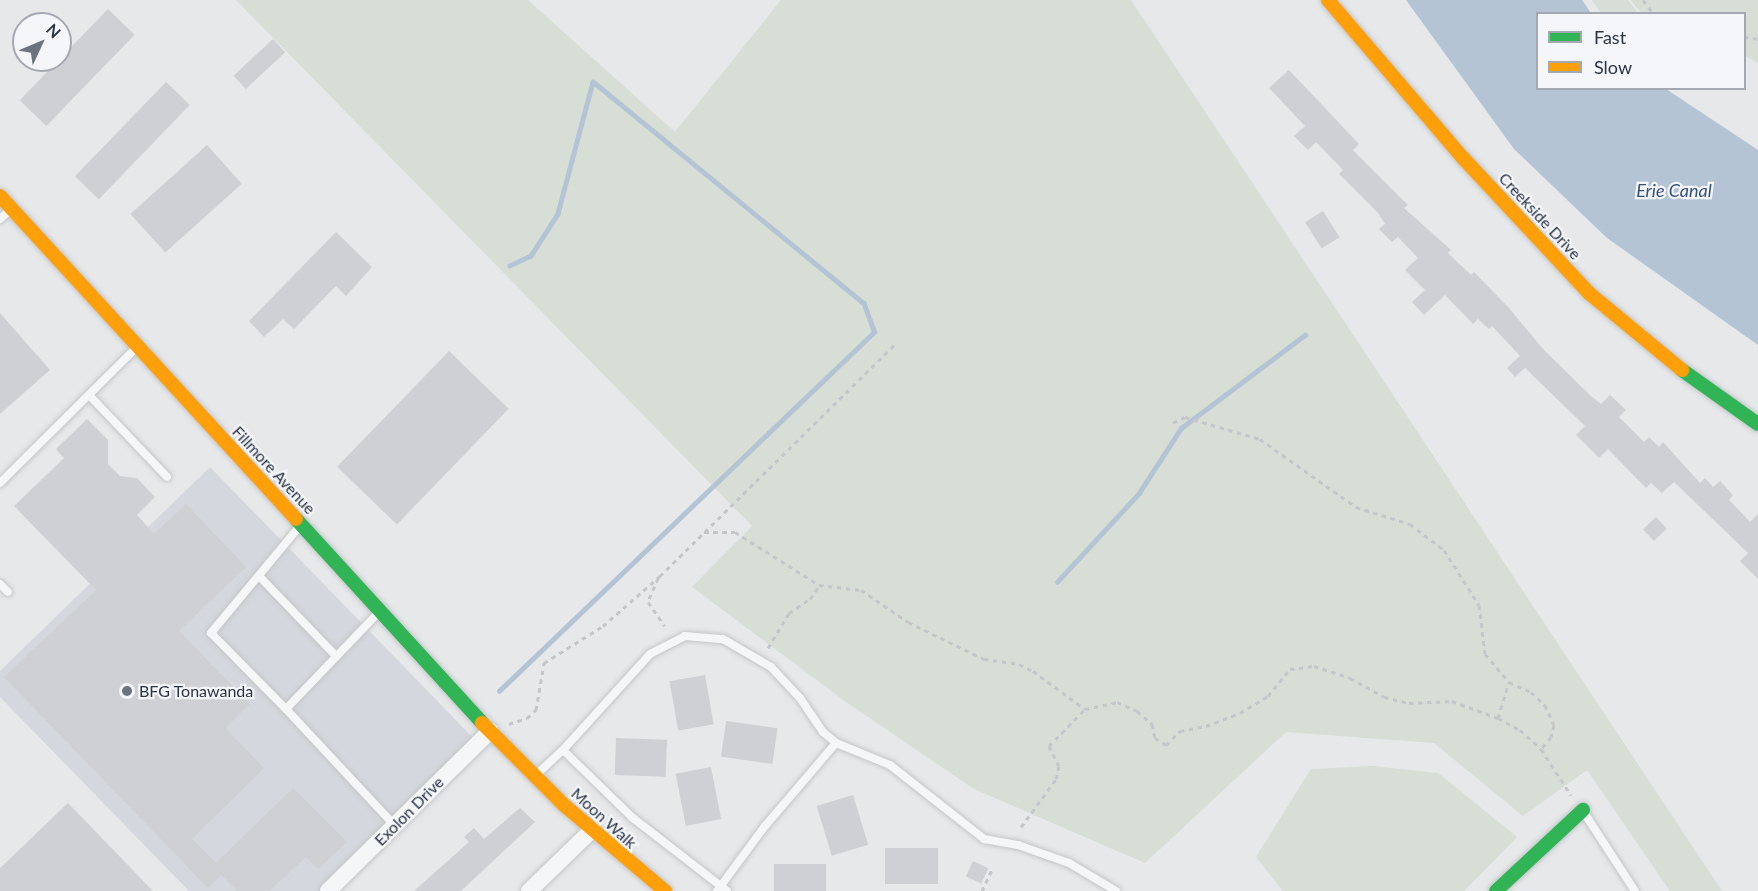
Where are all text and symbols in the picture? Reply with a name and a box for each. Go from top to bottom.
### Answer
north arrow [12,12,72,72]
legend [1536,12,1746,90]
text: N [43,19,65,42]
text: Fast [1594,26,1626,48]
text: Slow [1594,56,1632,78]
street label: Creekside Drive [1495,169,1585,263]
water label: Erie Canal [1636,179,1712,201]
street label: Fillmore Avenue [228,422,320,518]
place label: BFG Tonawanda [139,681,254,701]
marker: BFG Tonawanda [120,684,134,698]
street label: Exolon Drive [370,772,448,850]
street label: Moon Walk [567,784,641,852]

